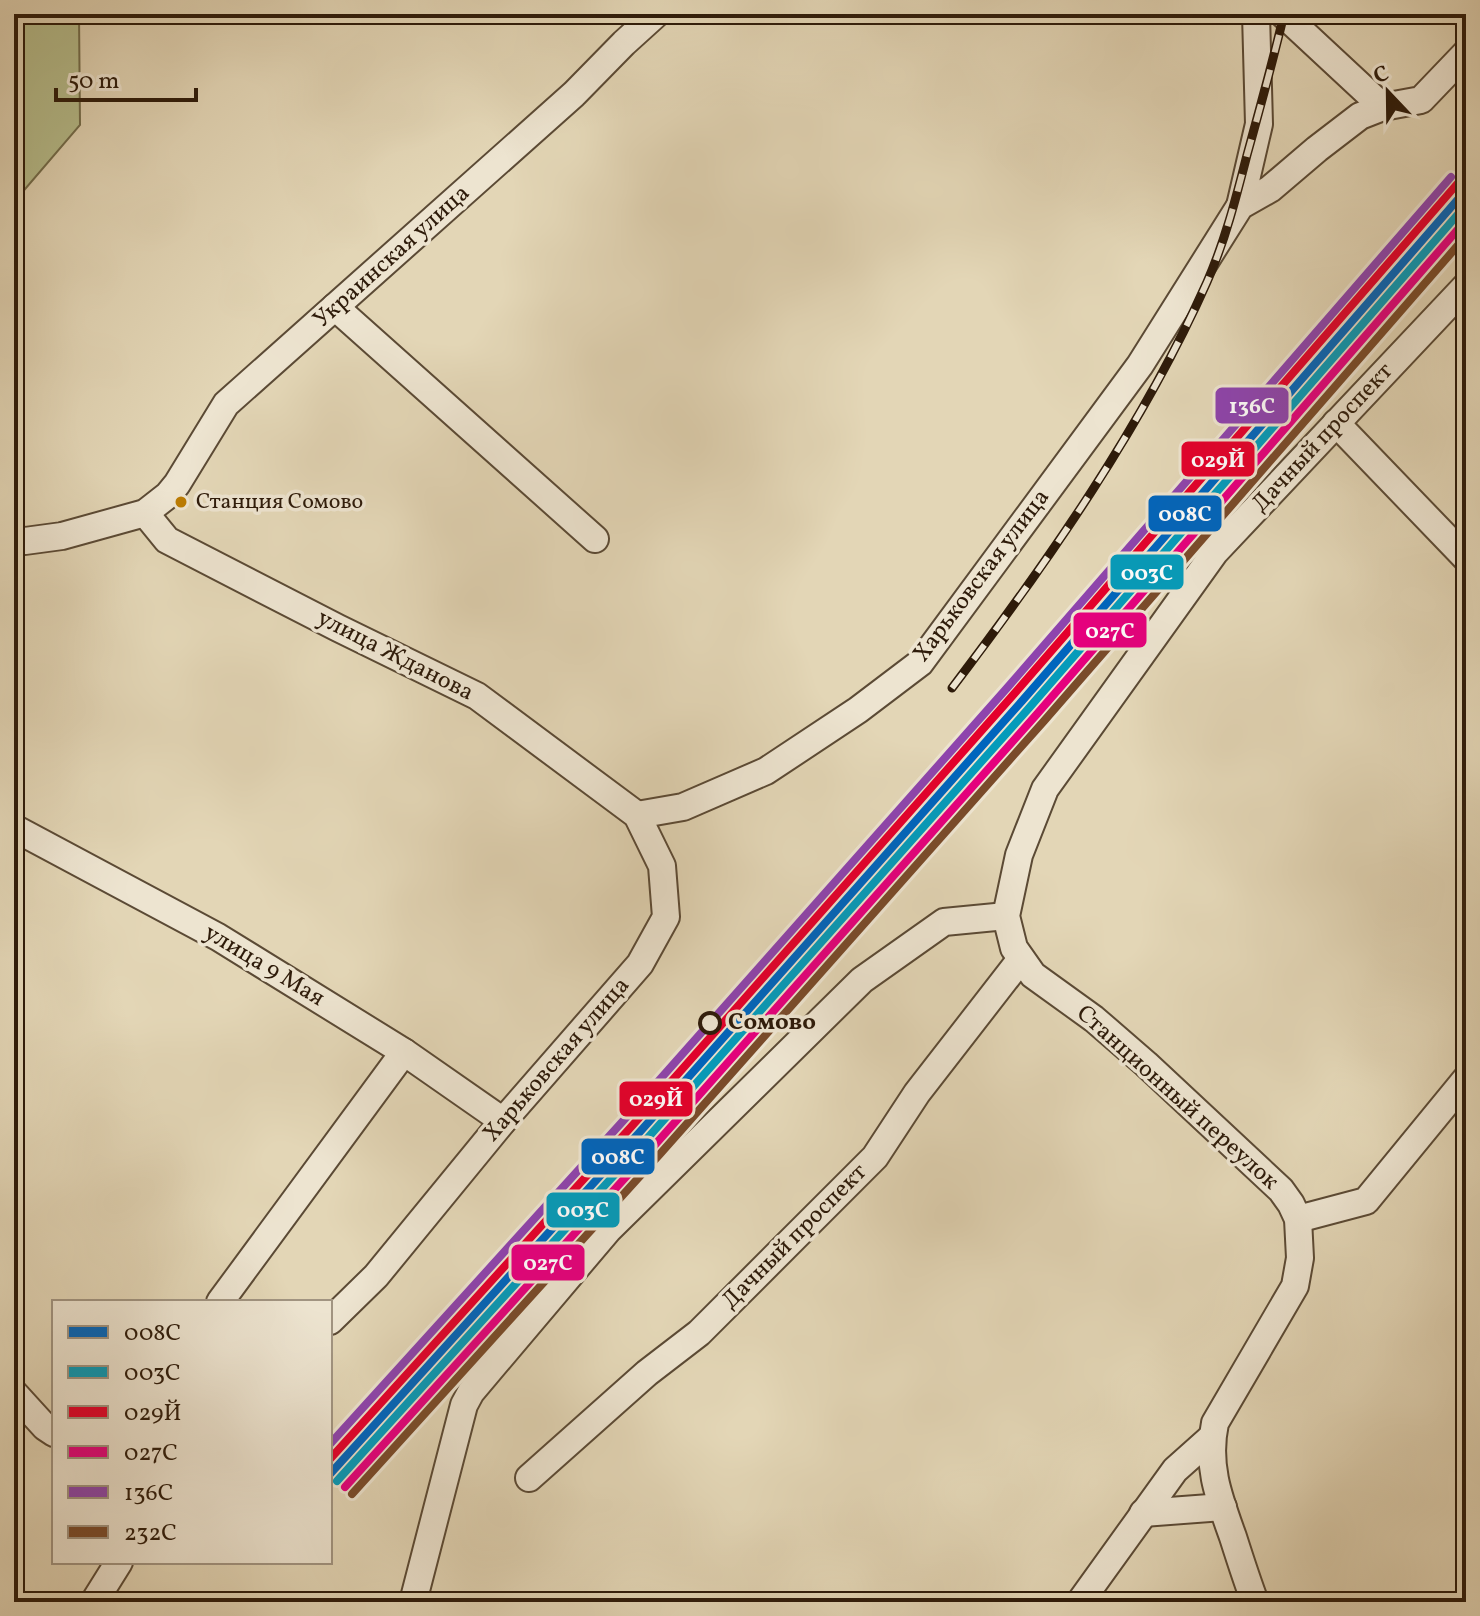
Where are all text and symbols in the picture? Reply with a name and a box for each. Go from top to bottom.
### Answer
scale bar [56,52,196,102]
north arrow [1348,52,1428,132]
text: С [1369,59,1394,93]
text: 50 m [68,65,120,99]
street label: Украинская улица [306,177,478,337]
street label: Дачный проспект [1245,356,1401,520]
line badge: 136С [1214,386,1290,425]
text: 136С [1229,392,1275,423]
line badge: 029Й [1180,440,1256,478]
text: 029Й [1191,446,1245,477]
street label: Харьковская улица [906,482,1058,670]
place label: Станция Сомово [196,487,363,518]
marker: Станция Сомово [173,494,189,510]
line badge: 008С [1147,494,1223,533]
text: 008С [1158,500,1212,531]
line badge: 003С [1109,553,1185,591]
text: 003С [1121,559,1173,590]
street label: улица Жданова [311,602,479,710]
line badge: 027С [1072,611,1148,649]
text: 027С [1085,617,1135,648]
street label: улица 9 Мая [197,916,331,1016]
street label: Харьковская улица [476,970,638,1150]
street label: Станционный переулок [1068,998,1286,1199]
place label: Сомово [728,1006,816,1040]
marker: Сомово [699,1012,721,1034]
line badge: 029Й [618,1080,694,1118]
text: 029Й [629,1085,683,1116]
line badge: 008С [580,1137,656,1176]
text: 008С [591,1143,645,1174]
street label: Дачный проспект [715,1157,875,1317]
line badge: 003С [545,1191,621,1229]
text: 003С [557,1196,609,1227]
line badge: 027С [510,1243,586,1282]
text: 027С [523,1249,573,1280]
legend [52,1300,332,1564]
text: 008С [124,1317,181,1351]
text: 003С [124,1357,181,1391]
text: 029Й [124,1397,182,1431]
text: 027С [124,1437,178,1471]
text: 136С [124,1477,173,1511]
text: 232C [124,1517,177,1551]

